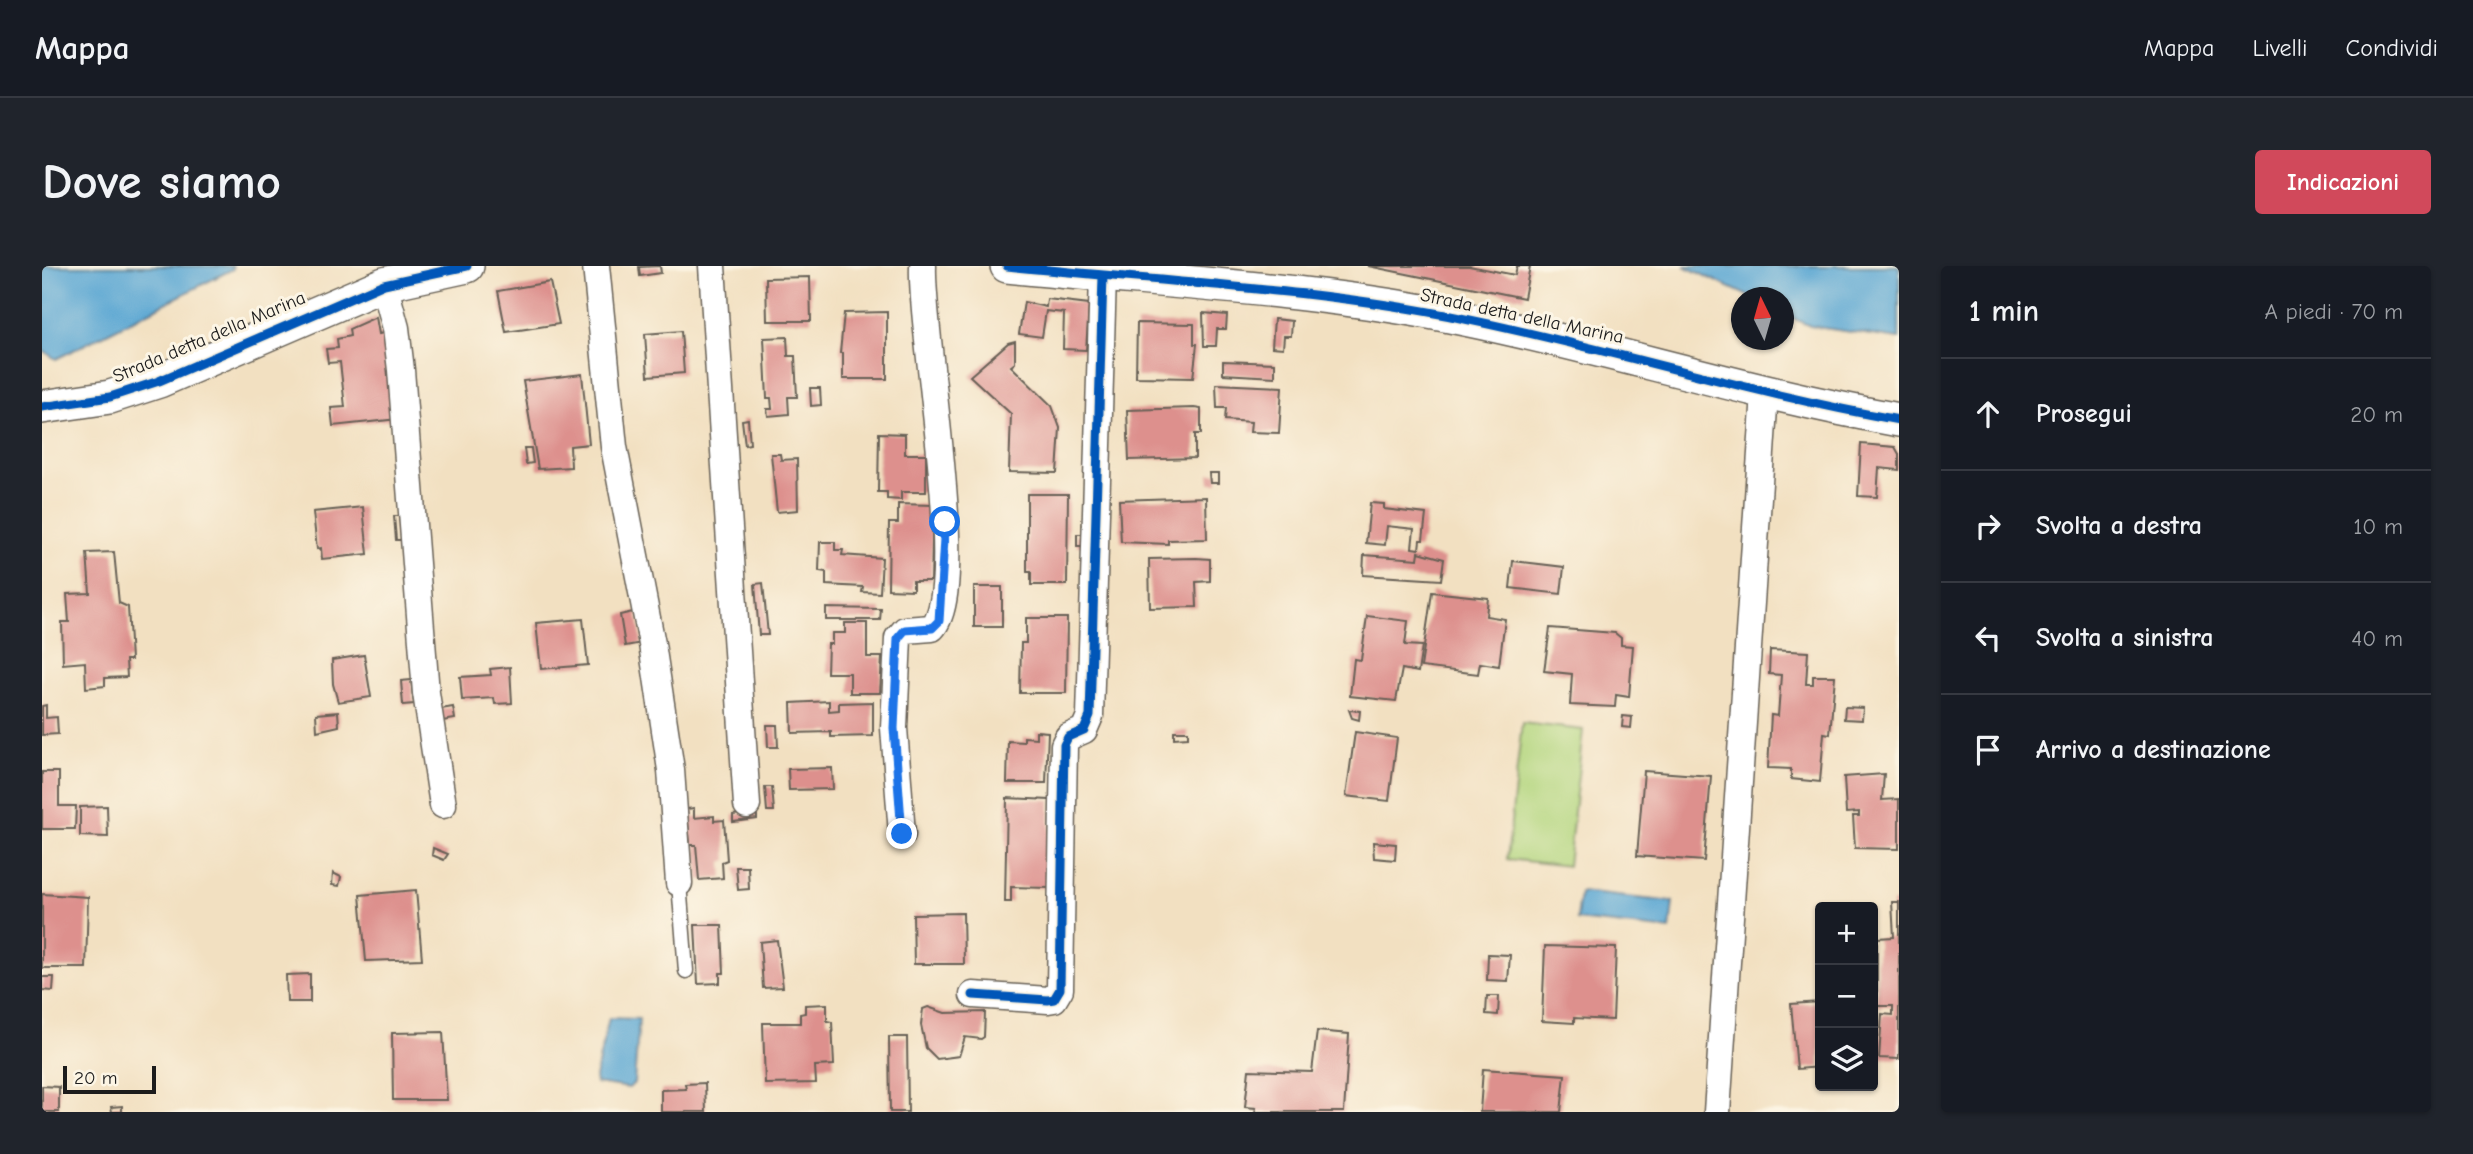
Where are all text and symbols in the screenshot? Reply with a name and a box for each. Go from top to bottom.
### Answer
text: Mappa [35,29,130,67]
text: Mappa [2144,34,2214,62]
text: Livelli [2252,34,2307,62]
text: Condividi [2345,34,2438,62]
button: Indicazioni [2255,150,2431,214]
text: Dove siamo [42,154,281,210]
street label: Strada detta della Marina [1418,284,1626,348]
street label: Strada detta della Marina [109,286,309,388]
north arrow [1731,287,1794,350]
text: 1 min [1969,294,2039,329]
text: A piedi · 70 m [2265,298,2403,325]
icon: ahead [1969,395,2007,433]
text: Prosegui [2036,399,2132,429]
text: 20 m [2350,401,2403,428]
route start [929,506,960,537]
icon: right [1969,507,2007,545]
text: Svolta a destra [2036,511,2202,541]
text: 10 m [2353,513,2403,540]
icon: left [1969,619,2007,657]
text: Svolta a sinistra [2036,623,2214,653]
text: 40 m [2351,625,2403,652]
icon: arrive [1969,731,2007,769]
text: Arrivo a destinazione [2036,735,2271,765]
route end [886,818,917,849]
map controls [1815,902,1878,1091]
button: + [1815,902,1878,965]
button: − [1815,965,1878,1028]
button: layers [1815,1028,1878,1091]
scale bar [63,1063,156,1095]
text: 20 m [74,1067,118,1089]

